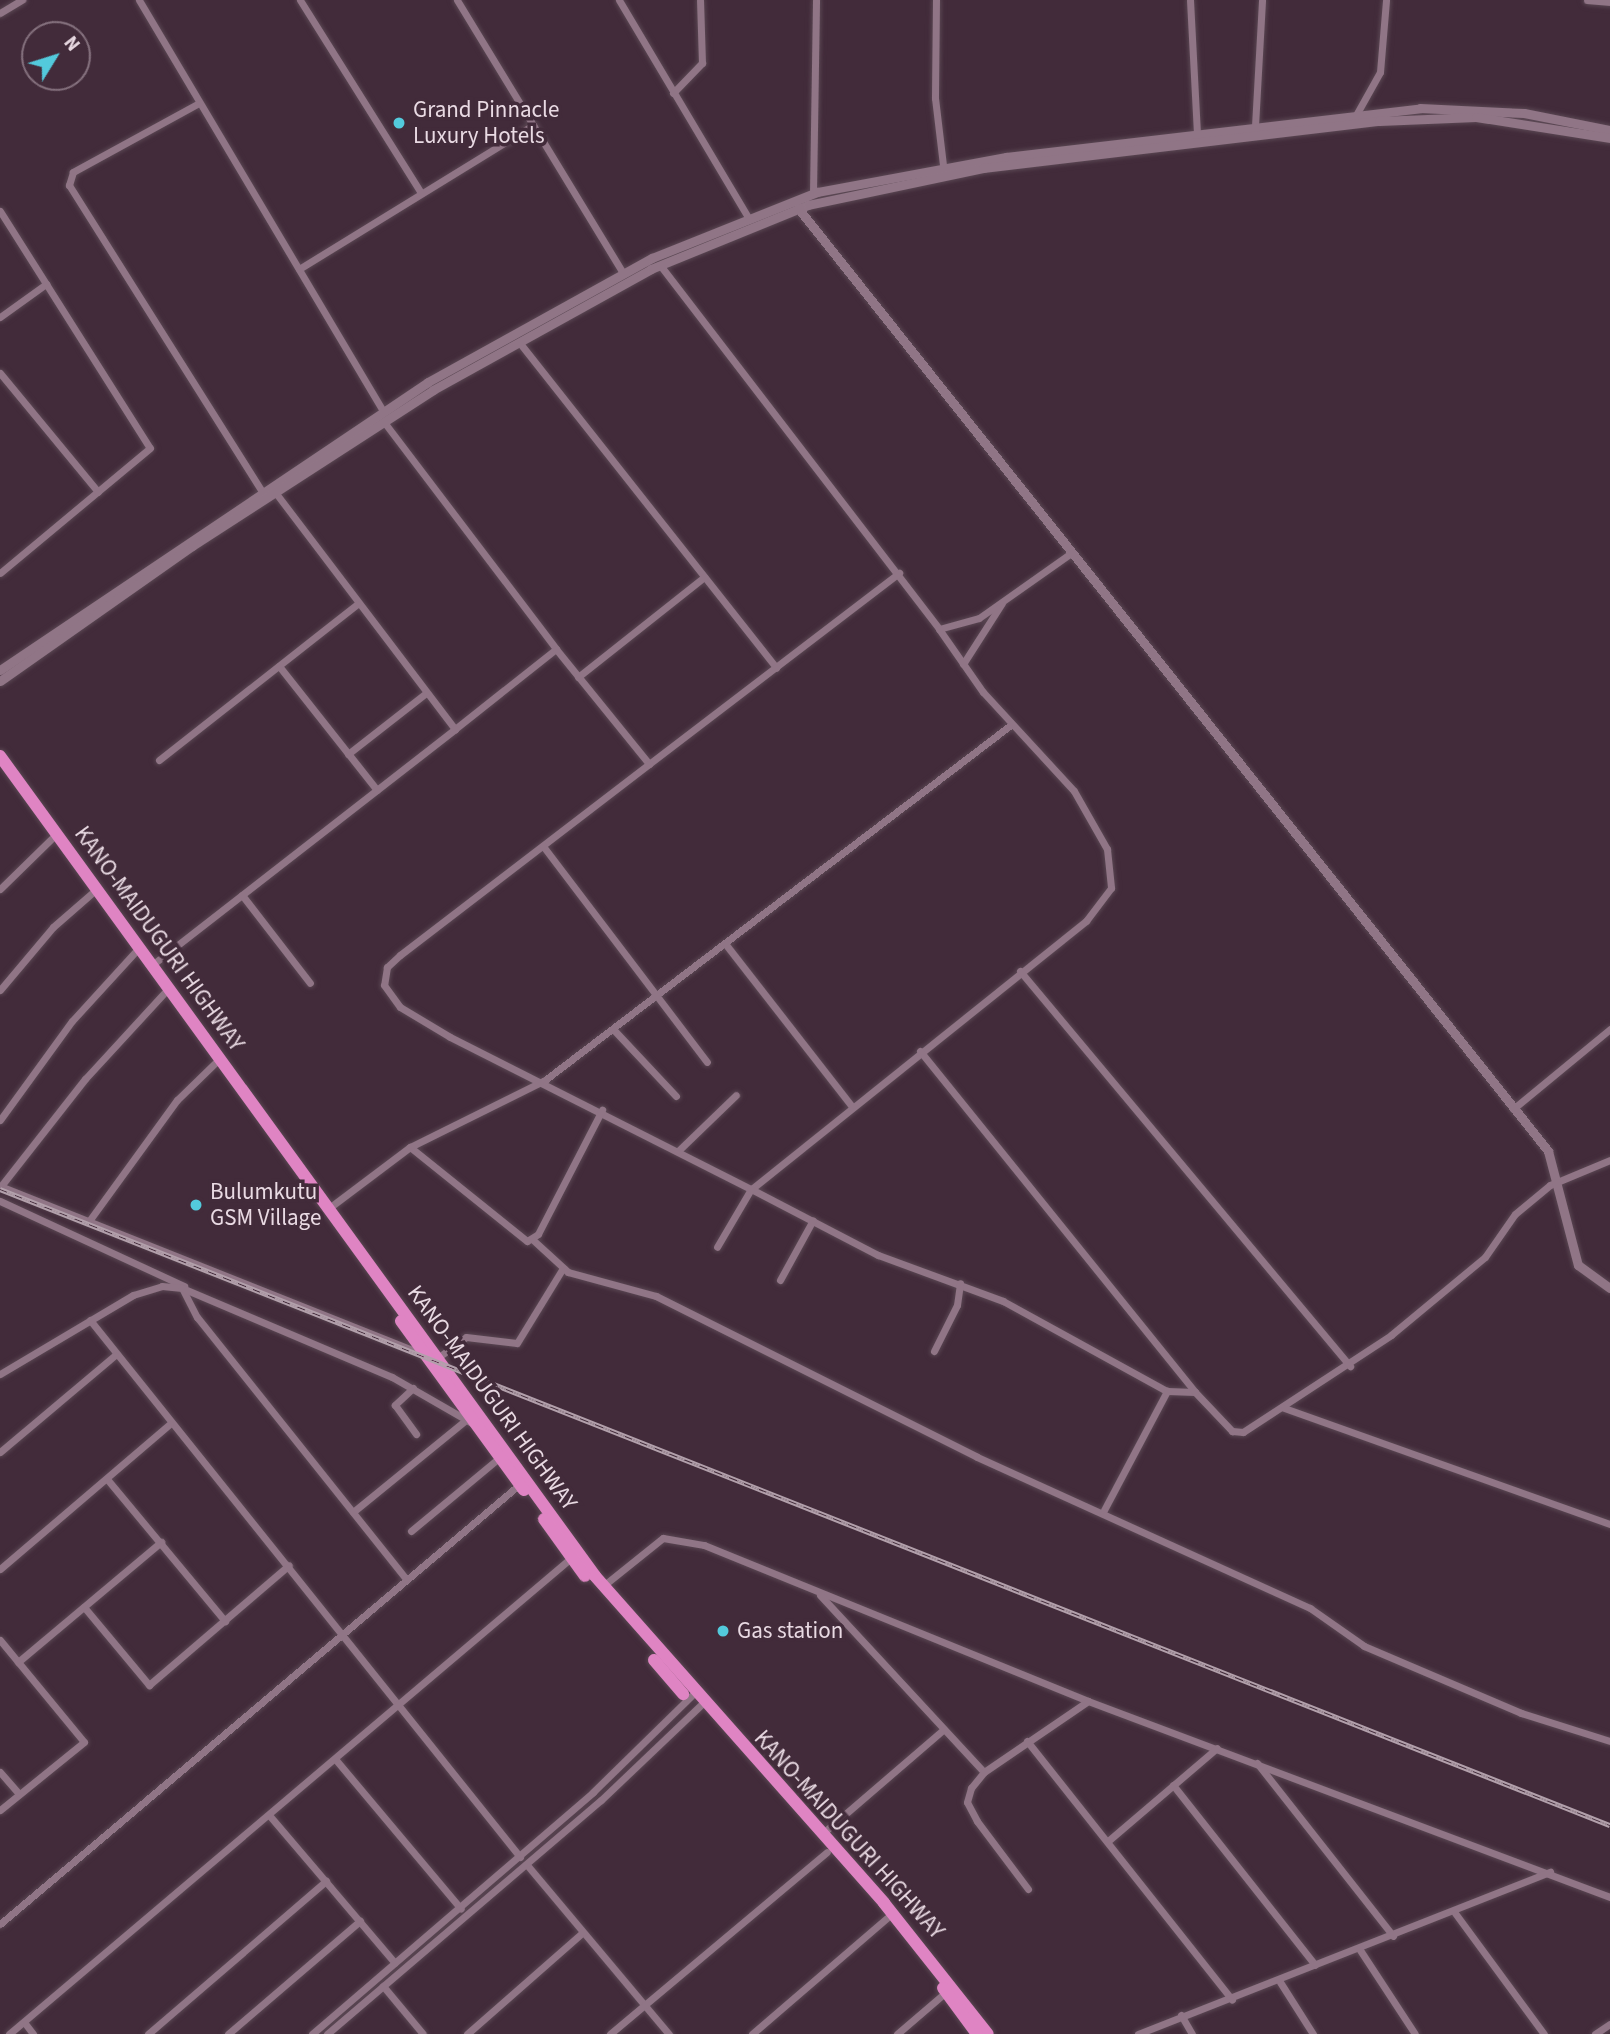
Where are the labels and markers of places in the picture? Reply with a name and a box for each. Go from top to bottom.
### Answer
place label: Grand Pinnacle Luxury Hotels [413,96,559,150]
marker: Grand Pinnacle Luxury Hotels [391,115,407,131]
place label: Bulumkutu GSM Village [210,1178,321,1232]
marker: Bulumkutu GSM Village [188,1197,204,1213]
place label: Gas station [737,1617,843,1645]
marker: Gas station [715,1623,731,1639]

